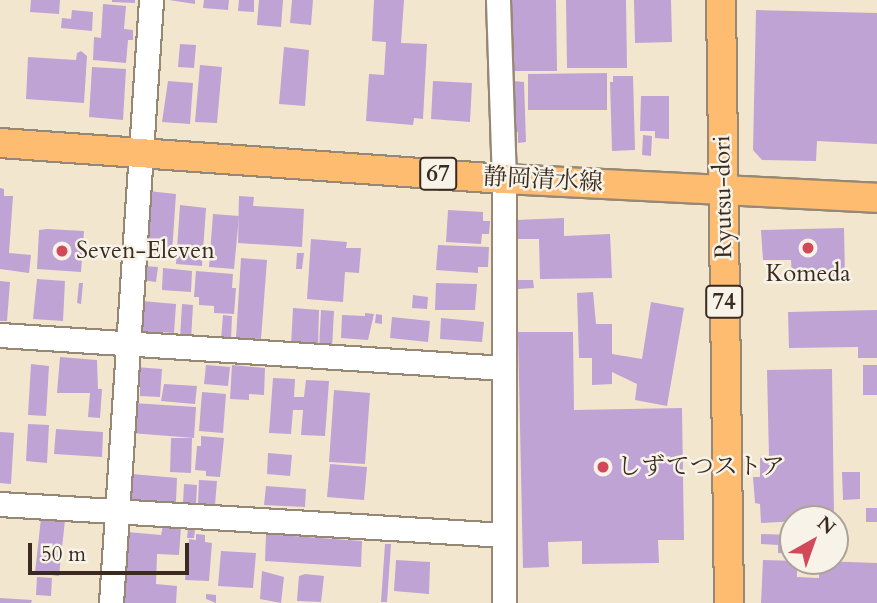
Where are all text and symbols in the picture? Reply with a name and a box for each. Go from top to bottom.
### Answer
street label: Ryutsu-dori [708,135,738,259]
road number: 67 [419,154,457,194]
street label: 静岡清水線 [482,162,604,198]
place label: Seven-Eleven [76,237,215,265]
marker: Komeda [800,240,816,256]
marker: Seven-Eleven [54,243,70,259]
place label: Komeda [765,260,851,288]
road number: 74 [705,282,743,322]
place label: しずてつストア [617,453,785,481]
marker: しずてつストア [595,459,611,475]
north arrow [779,505,849,575]
text: N [812,510,841,541]
scale bar [32,530,192,574]
text: 50 m [41,540,86,569]

